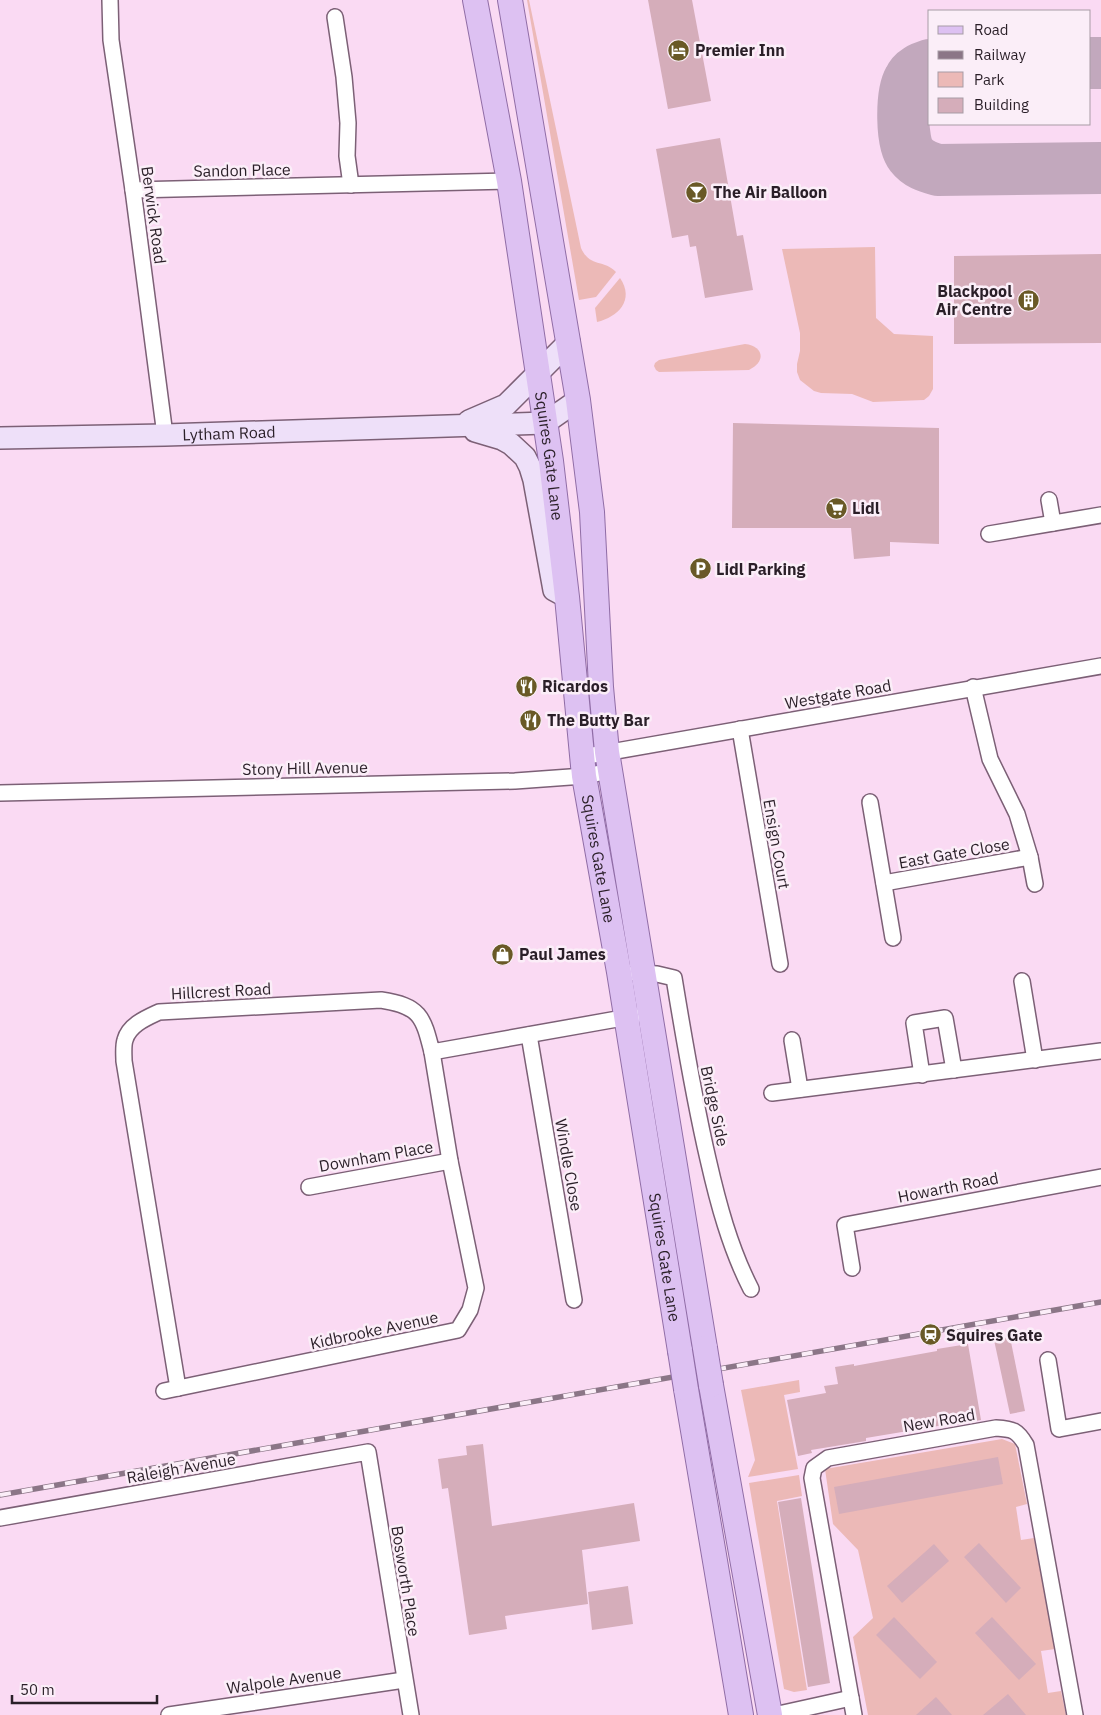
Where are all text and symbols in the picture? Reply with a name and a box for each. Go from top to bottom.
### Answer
legend [928,10,1091,125]
text: Road [974,20,1009,39]
hotel icon: Premier Inn [667,38,691,62]
place label: Premier Inn [695,40,785,60]
text: Railway [974,45,1027,64]
text: Park [974,70,1004,89]
text: Building [974,95,1029,114]
street label: Sandon Place [193,159,291,181]
street label: Berwick Road [137,165,171,265]
bar icon: The Air Balloon [685,180,709,204]
place label: The Air Balloon [713,182,827,202]
place label: Blackpool Air Centre [936,281,1012,319]
building icon: Blackpool Air Centre [1016,288,1040,312]
street label: Squires Gate Lane [531,390,568,522]
street label: Lytham Road [182,422,276,444]
supermarket icon: Lidl [824,496,848,520]
place label: Lidl [852,498,880,518]
parking icon: Lidl Parking [688,557,712,581]
place label: Lidl Parking [716,559,806,579]
restaurant icon: Ricardos [514,674,538,698]
street label: Westgate Road [783,675,893,713]
place label: Ricardos [542,676,608,696]
restaurant icon: The Butty Bar [519,708,543,732]
place label: The Butty Bar [547,710,650,730]
street label: Stony Hill Avenue [242,757,368,779]
street label: Squires Gate Lane [577,793,620,925]
street label: Ensign Court [759,797,795,891]
street label: East Gate Close [897,833,1011,873]
shop icon: Paul James [491,942,515,966]
place label: Paul James [519,944,606,964]
street label: Hillcrest Road [170,978,272,1004]
street label: Bridge Side [697,1064,733,1148]
street label: Windle Close [551,1117,587,1213]
street label: Downham Place [317,1136,435,1176]
street label: Howarth Road [896,1167,1000,1207]
street label: Squires Gate Lane [645,1191,685,1323]
street label: Kidbrooke Avenue [308,1307,440,1353]
station icon: Squires Gate [918,1323,942,1347]
place label: Squires Gate [946,1325,1043,1345]
street label: New Road [901,1404,977,1436]
street label: Raleigh Avenue [125,1449,237,1487]
street label: Bosworth Place [387,1524,425,1638]
street label: Walpole Avenue [225,1662,343,1698]
scale bar [12,1672,158,1704]
text: 50 m [20,1680,55,1699]

